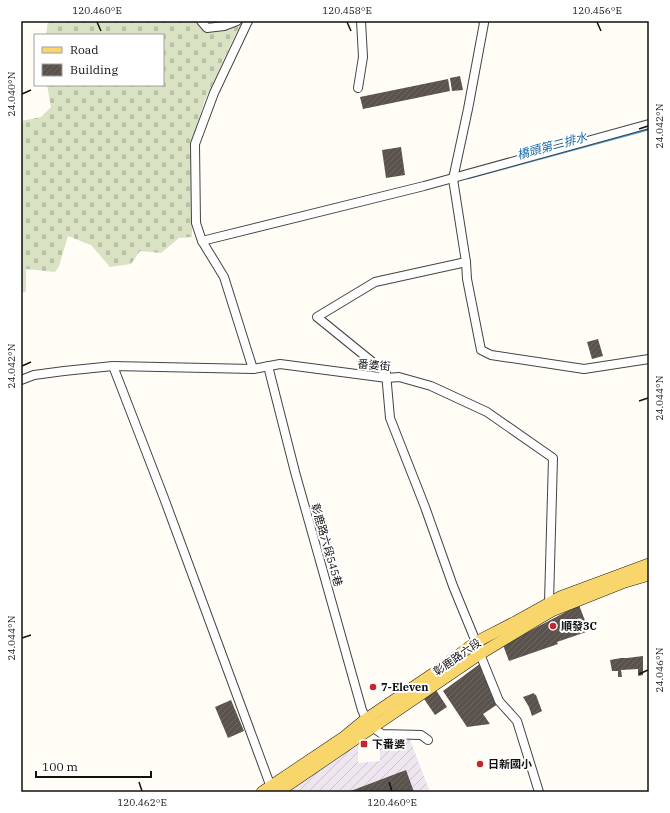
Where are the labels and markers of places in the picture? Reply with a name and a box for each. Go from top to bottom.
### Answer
place label: 順發3C [561,619,597,633]
marker: 順發3C [548,621,558,631]
place label: 7-Eleven [381,680,428,694]
marker: 7-Eleven [368,682,378,692]
place label: 下番婆 [372,737,405,751]
marker: 下番婆 [359,739,369,749]
place label: 日新國小 [488,757,532,771]
marker: 日新國小 [475,759,485,769]

